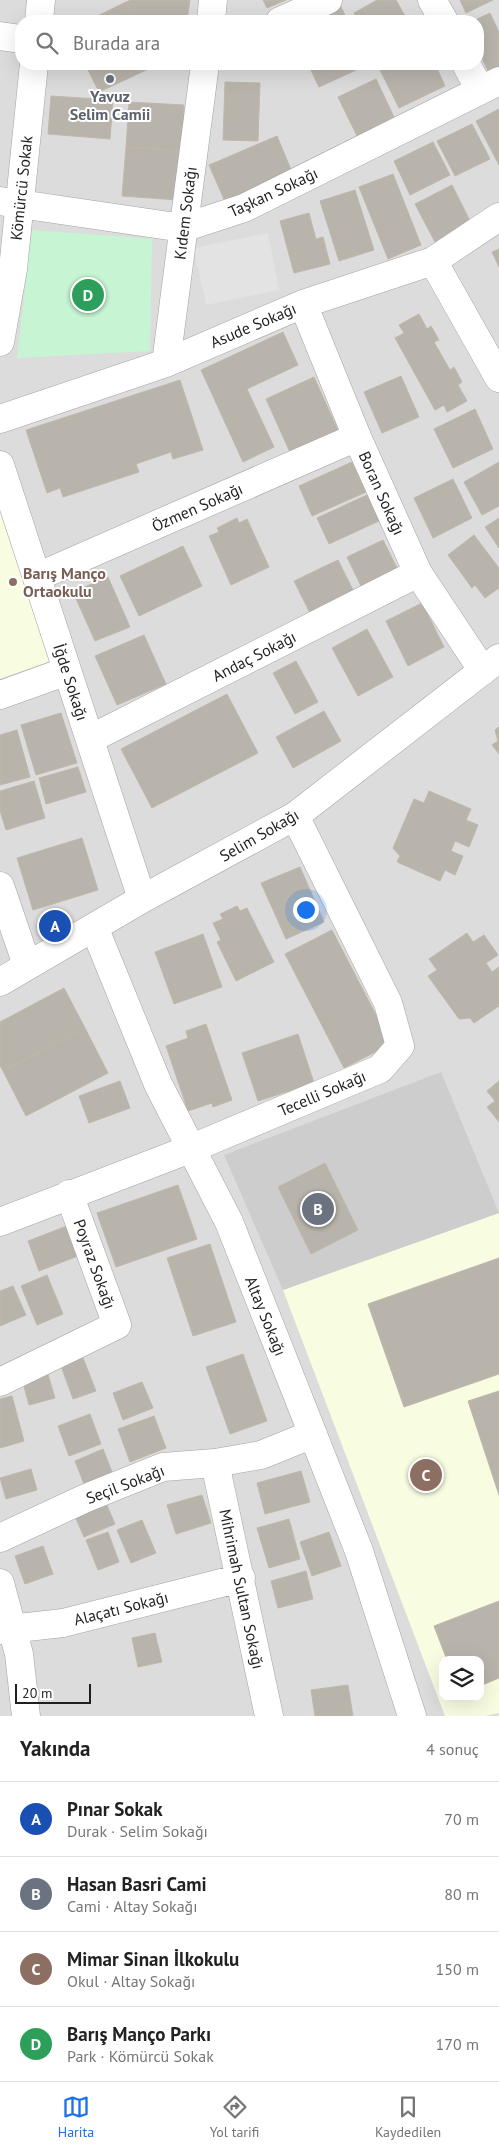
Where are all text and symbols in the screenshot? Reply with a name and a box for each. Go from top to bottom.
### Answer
search box [15,15,484,70]
icon: search [33,29,61,57]
text: Burada ara [73,31,160,55]
marker: Yavuz Selim Camii [104,73,116,85]
place label: Yavuz Selim Camii [70,86,150,124]
street label: Kömürcü Sokak [6,134,36,241]
street label: Taşkan Sokağı [225,163,321,221]
street label: Kıdem Sokağı [169,165,201,261]
pin: D [72,276,104,314]
street label: Asude Sokağı [207,298,299,352]
street label: Boran Sokağı [355,448,409,538]
street label: Özmen Sokağı [148,478,246,536]
place label: Barış Manço Ortaokulu [23,563,106,601]
marker: Barış Manço Ortaokulu [7,576,19,588]
street label: Andaç Sokağı [209,626,299,686]
street label: İğde Sokağı [49,641,93,723]
street label: Selim Sokağı [216,804,302,866]
your location [293,897,319,923]
pin: A [39,907,71,945]
street label: Tecelli Sokağı [275,1066,369,1120]
pin: B [302,1190,334,1228]
street label: Poyraz Sokağı [70,1216,120,1312]
street label: Altay Sokağı [241,1273,291,1359]
pin: C [410,1456,442,1494]
street label: Seçil Sokağı [83,1460,167,1508]
street label: Mihrimah Sultan Sokağı [215,1507,269,1671]
street label: Alaçatı Sokağı [72,1587,170,1629]
map controls [439,1656,484,1701]
button: layers [439,1656,484,1701]
scale bar [15,1681,91,1704]
text: 20 m [22,1684,52,1702]
text: Yakında [20,1735,90,1762]
text: 4 sonuç [426,1739,479,1759]
text: Pınar Sokak [67,1797,163,1821]
text: A [31,1809,41,1829]
text: 70 m [444,1809,479,1829]
text: Durak · Selim Sokağı [67,1821,208,1841]
text: Hasan Basri Cami [67,1872,207,1896]
text: B [31,1884,41,1904]
text: 80 m [444,1884,479,1904]
text: Cami · Altay Sokağı [67,1896,197,1916]
text: Mimar Sinan İlkokulu [67,1947,239,1971]
text: C [32,1959,40,1979]
text: 150 m [436,1959,479,1979]
text: Okul · Altay Sokağı [67,1971,195,1991]
text: Barış Manço Parkı [67,2022,211,2046]
text: D [31,2034,41,2054]
text: 170 m [436,2034,479,2054]
text: Park · Kömürcü Sokak [67,2046,214,2066]
tab: Harita [58,2093,94,2141]
tab: Yol tarifi [210,2093,259,2141]
tab: Kaydedilen [375,2093,441,2141]

